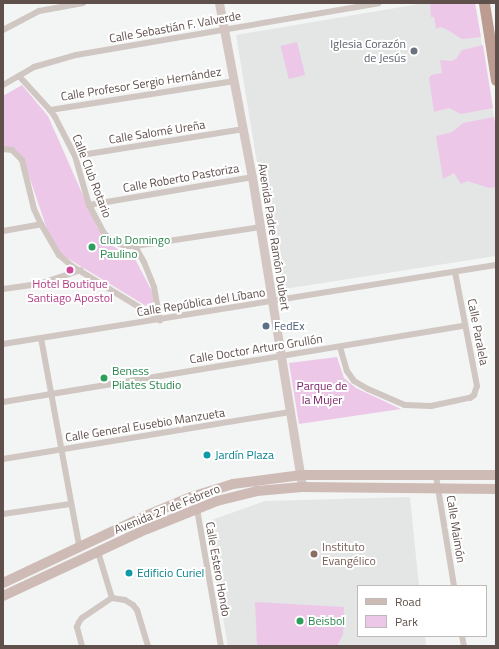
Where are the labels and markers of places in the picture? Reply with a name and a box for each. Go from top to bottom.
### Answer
place label: Iglesia Corazón de Jesús [330,37,406,65]
marker: Iglesia Corazón de Jesús [409,46,419,56]
place label: Club Domingo Paulino [100,233,170,261]
marker: Club Domingo Paulino [87,242,97,252]
marker: Hotel Boutique Santiago Apostol [65,265,75,275]
place label: Hotel Boutique Santiago Apostol [27,277,113,305]
place label: FedEx [274,319,305,333]
marker: FedEx [261,321,271,331]
place label: Beness Pilates Studio [112,364,181,392]
marker: Beness Pilates Studio [99,373,109,383]
place label: Jardín Plaza [215,448,274,462]
marker: Jardín Plaza [202,450,212,460]
place label: Instituto Evangélico [322,540,376,568]
marker: Instituto Evangélico [309,549,319,559]
place label: Edificio Curiel [137,566,204,580]
marker: Edificio Curiel [124,568,134,578]
place label: Beisbol [308,614,345,628]
marker: Beisbol [295,616,305,626]

